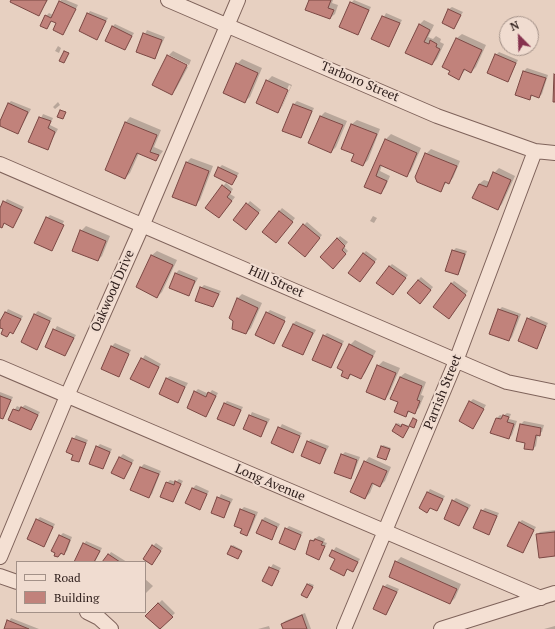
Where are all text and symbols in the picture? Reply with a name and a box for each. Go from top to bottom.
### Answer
north arrow [499,16,539,56]
text: N [508,18,521,34]
street label: Tarboro Street [319,59,401,105]
street label: Oakwood Drive [88,248,138,334]
street label: Hill Street [246,263,306,301]
street label: Parrish Street [421,352,465,432]
street label: Long Avenue [233,461,307,505]
legend [16,561,146,613]
text: Road [54,570,81,585]
text: Building [54,590,99,605]

